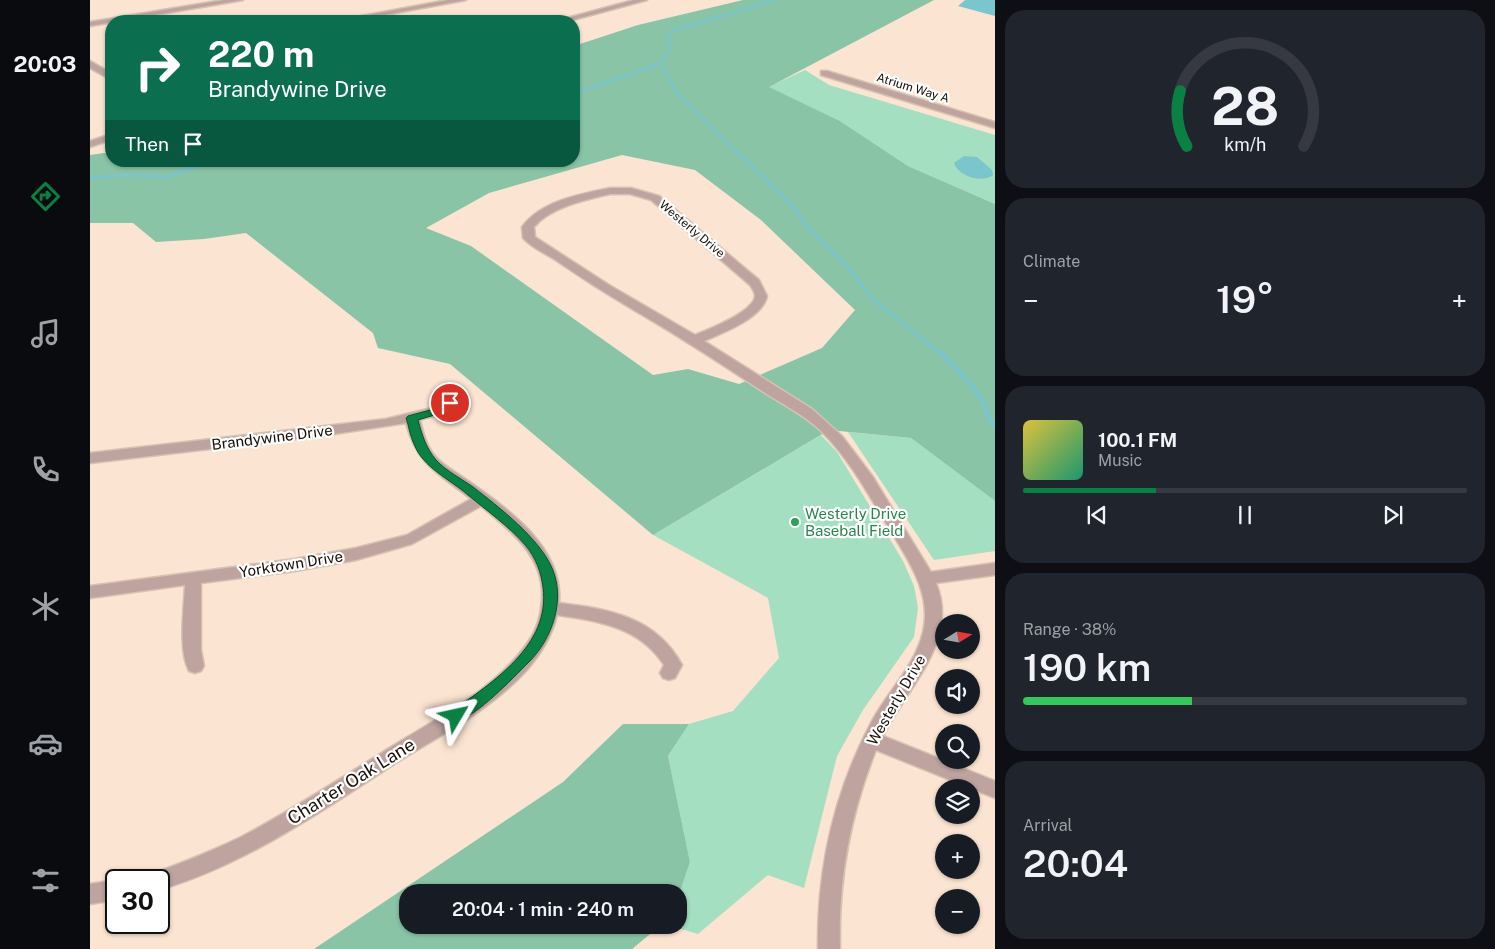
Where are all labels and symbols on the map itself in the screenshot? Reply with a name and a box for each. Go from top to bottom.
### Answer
street label: Atrium Way A [875,70,952,106]
street label: Westerly Drive [656,198,728,261]
pin [429,382,471,424]
street label: Brandywine Drive [210,421,334,453]
place label: Westerly Drive Baseball Field [805,505,906,539]
marker: Westerly Drive Baseball Field [789,516,801,528]
street label: Yorktown Drive [238,547,344,581]
north arrow [935,614,980,659]
street label: Westerly Drive [863,652,929,748]
position arrow [429,689,481,741]
street label: Charter Oak Lane [284,733,418,829]
speed limit sign: 30 [105,869,170,934]

